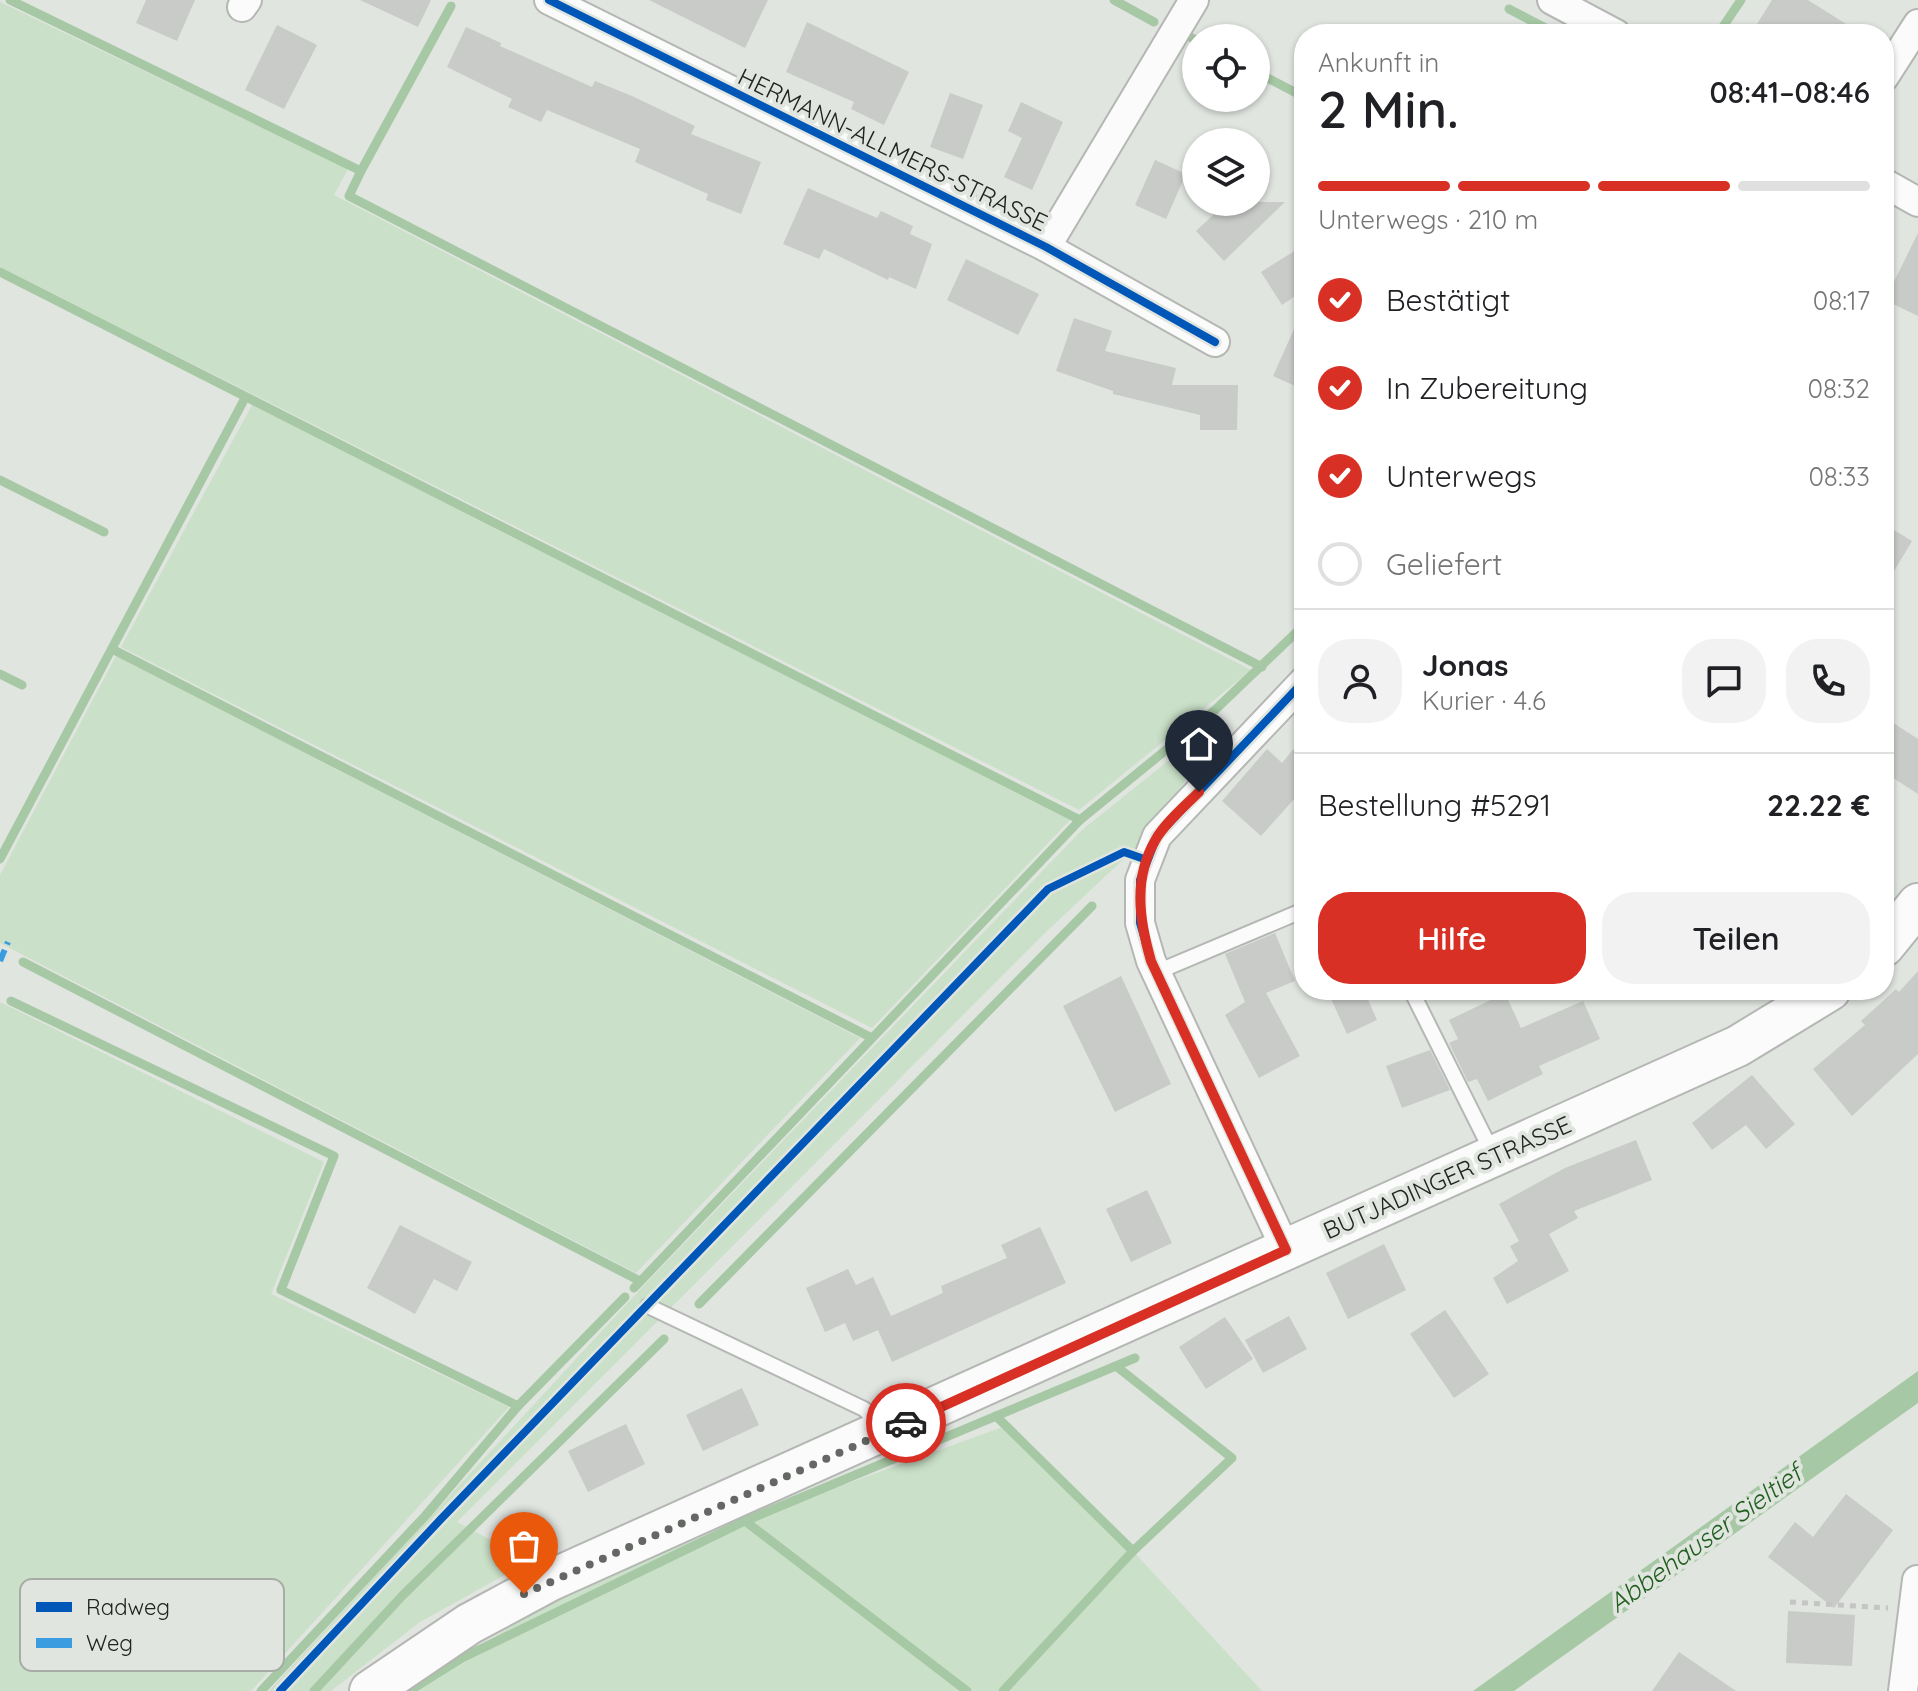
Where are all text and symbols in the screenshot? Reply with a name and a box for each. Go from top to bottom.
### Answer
map controls [1182,24,1270,216]
button: locate [1182,24,1270,112]
text: Ankunft in [1318,46,1439,79]
street label: HERMANN-ALLMERS-STRASSE [733,61,1053,237]
text: 08:41–08:46 [1709,73,1870,111]
text: 2 Min. [1318,76,1459,141]
button: layers [1182,128,1270,216]
text: Unterwegs · 210 m [1318,203,1538,236]
icon: check [1318,278,1362,322]
text: Bestätigt [1386,281,1510,319]
text: 08:17 [1813,284,1870,317]
icon: check [1318,366,1362,410]
text: In Zubereitung [1386,369,1588,407]
text: 08:32 [1808,372,1870,405]
icon: check [1318,454,1362,498]
text: Unterwegs [1386,457,1537,495]
text: 08:33 [1808,460,1870,493]
text: Geliefert [1386,545,1502,583]
button: person [1318,639,1402,723]
button: chat [1682,639,1766,723]
button: phone [1786,639,1870,723]
text: Jonas [1422,646,1508,684]
text: Kurier · 4.6 [1422,684,1546,717]
pin [1165,710,1233,792]
icon: home [1177,722,1221,766]
text: Bestellung #5291 [1318,786,1551,824]
text: 22.22 € [1767,786,1870,824]
button: Hilfe [1318,892,1586,984]
button: Teilen [1602,892,1870,984]
street label: BUTJADINGER STRASSE [1318,1109,1576,1245]
courier [866,1383,946,1463]
icon: car [884,1401,928,1445]
water label: Abbehauser Sieltief [1602,1454,1812,1619]
pin [490,1512,558,1594]
icon: bag [502,1524,546,1568]
legend [20,1579,284,1671]
text: Radweg [86,1593,170,1621]
text: Weg [86,1629,133,1657]

